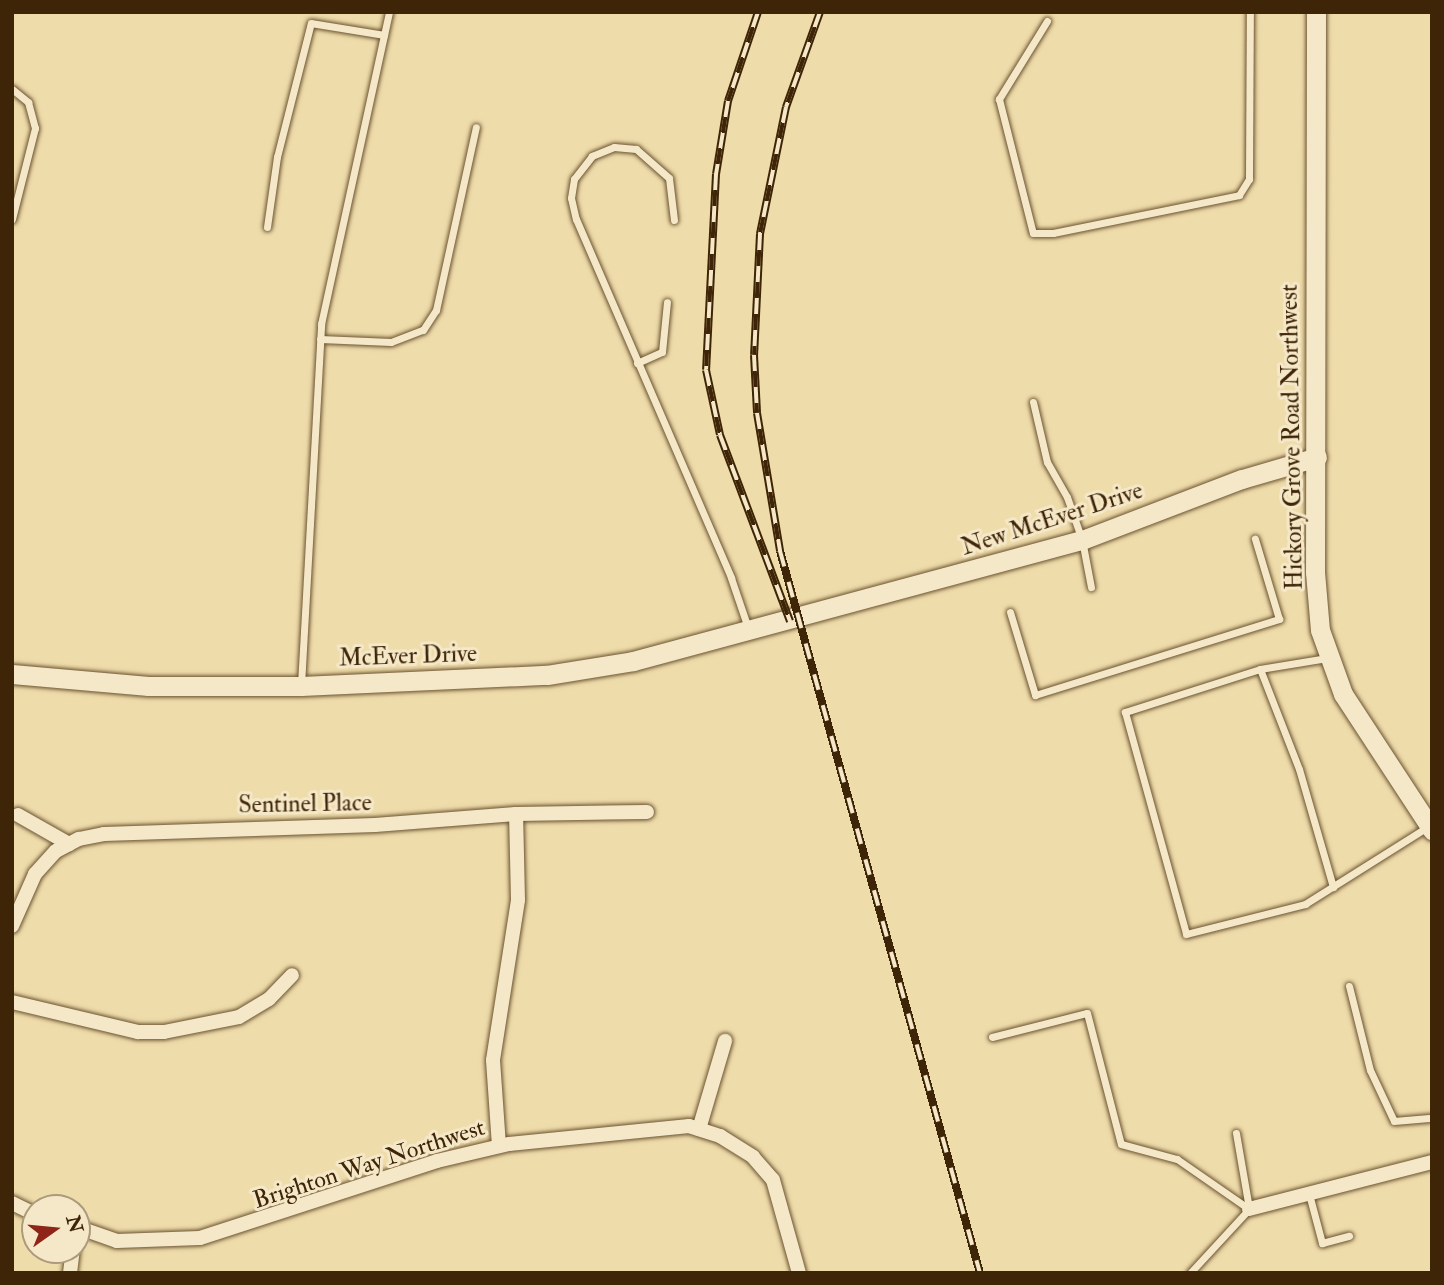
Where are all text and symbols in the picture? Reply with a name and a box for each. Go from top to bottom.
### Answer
street label: Hickory Grove Road Northwest [1275,284,1309,590]
street label: New McEver Drive [958,476,1146,562]
street label: McEver Drive [338,639,478,673]
street label: Sentinel Place [238,788,372,820]
street label: Brighton Way Northwest [250,1113,488,1215]
north arrow [21,1194,91,1264]
text: N [61,1213,88,1235]

